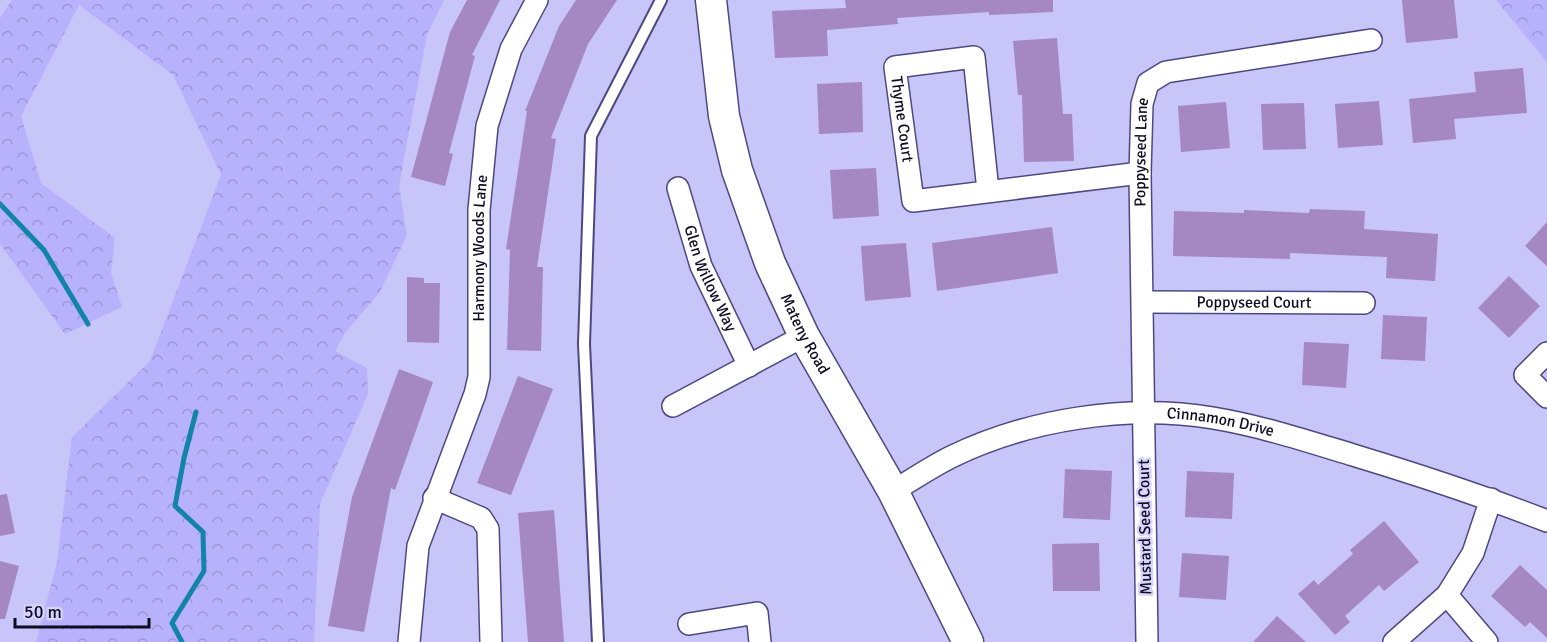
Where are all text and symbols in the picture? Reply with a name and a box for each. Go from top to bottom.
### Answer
street label: Thyme Court [886,75,918,164]
street label: Poppyseed Lane [1130,95,1153,207]
street label: Harmony Woods Lane [469,174,492,322]
street label: Glen Willow Way [679,223,741,335]
street label: Mateny Road [776,290,834,378]
street label: Poppyseed Court [1196,292,1312,313]
street label: Cinnamon Drive [1166,403,1276,441]
street label: Mustard Seed Court [1134,459,1156,595]
scale bar [15,591,148,629]
text: 50 m [24,601,62,623]

